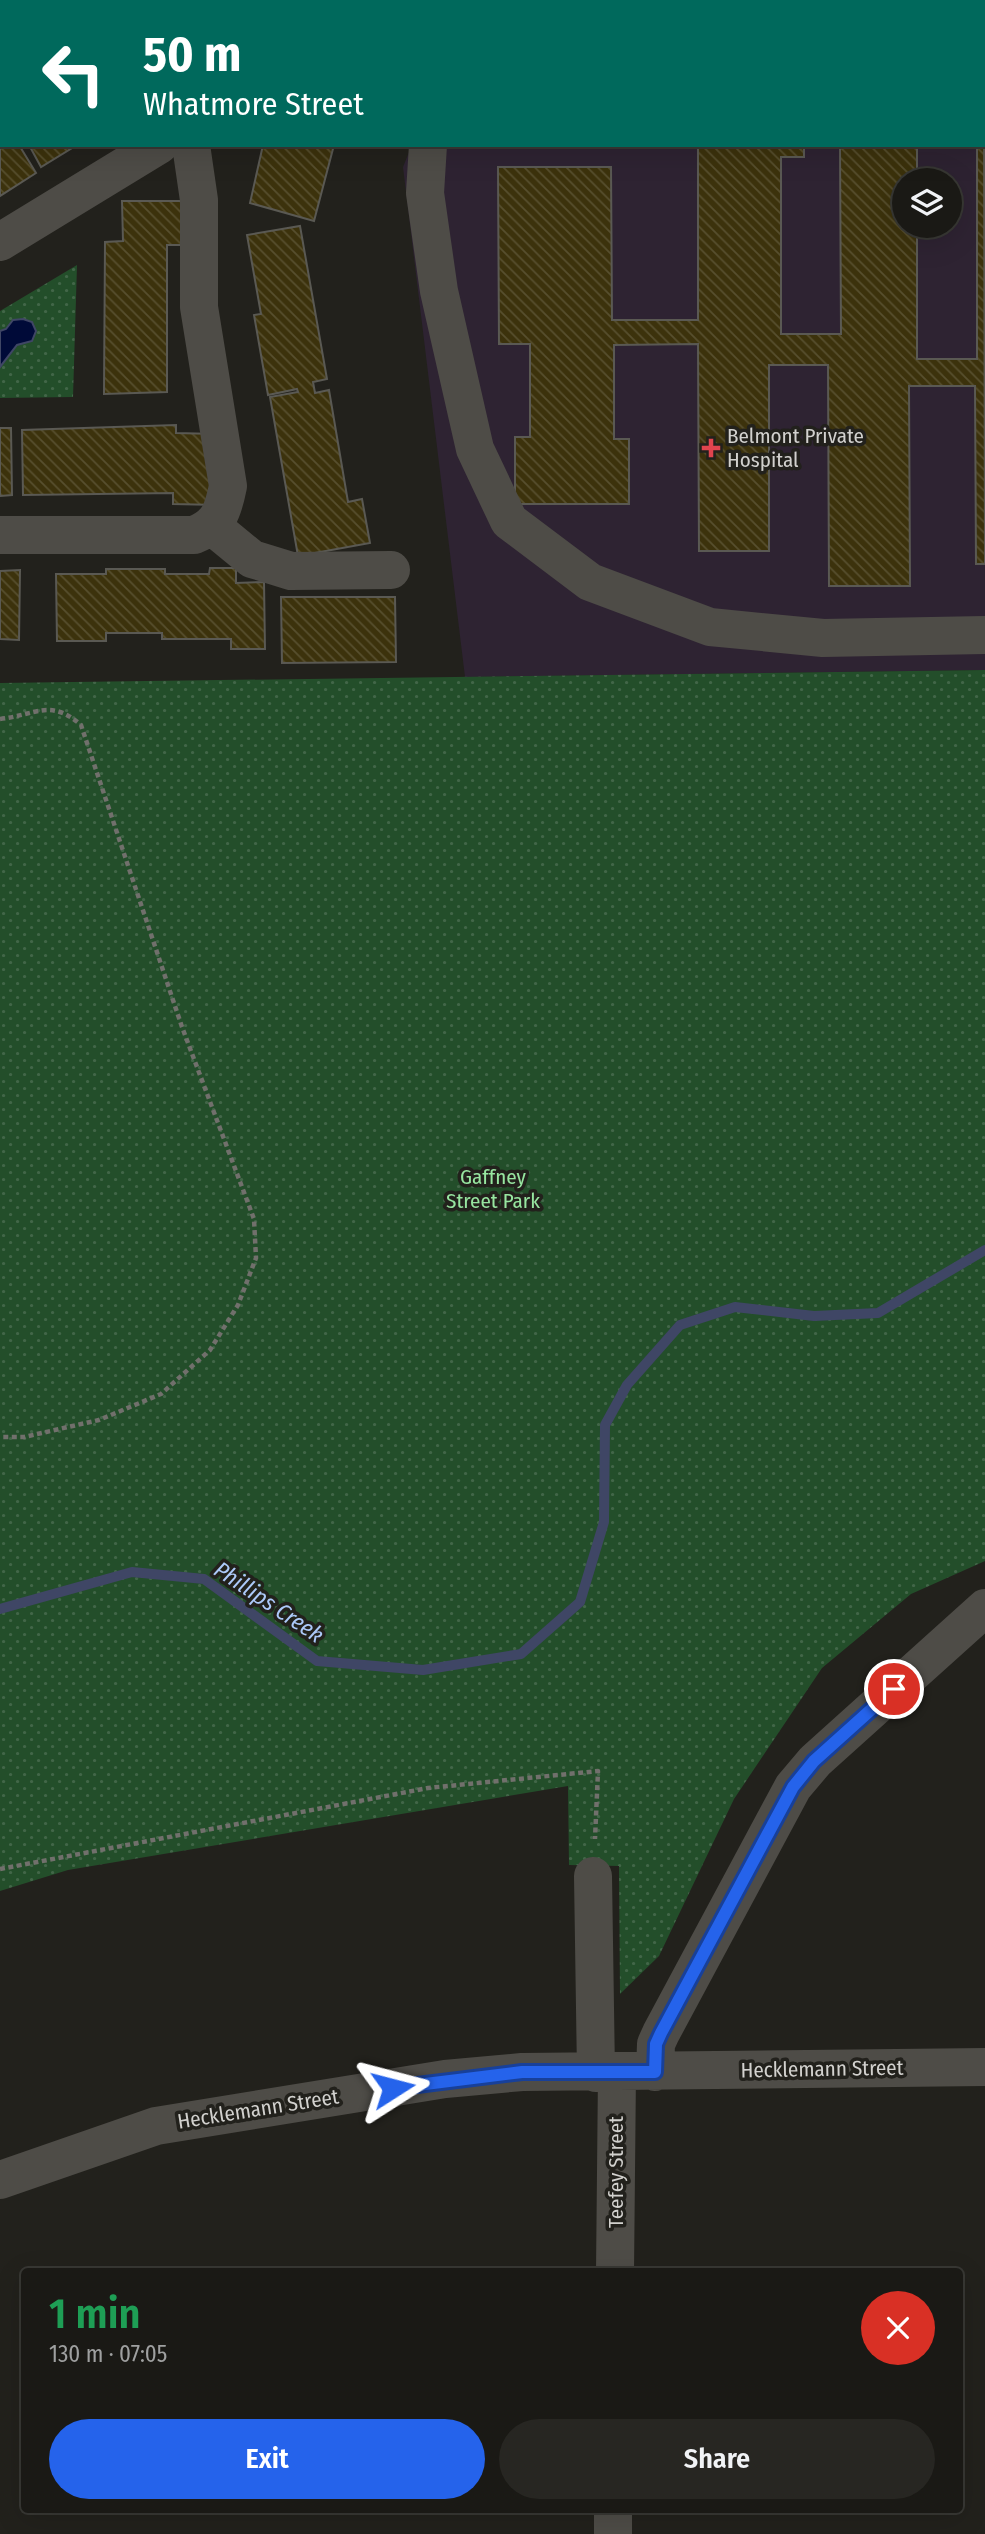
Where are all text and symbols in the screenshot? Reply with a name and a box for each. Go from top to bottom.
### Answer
text: 50 m [143,25,241,84]
icon: left [28,28,119,119]
text: Whatmore Street [143,85,364,123]
map controls [892,168,962,238]
button: layers [892,168,962,238]
place label: Belmont Private Hospital [727,423,864,473]
marker: Belmont Private Hospital [701,438,721,458]
park label: Gaffney Street Park [446,1164,540,1214]
water label: Phillips Creek [209,1555,329,1649]
pin [864,1659,924,1719]
icon: arrive [875,1670,913,1708]
position arrow [356,2051,430,2125]
street label: Hecklemann Street [740,2055,904,2083]
street label: Hecklemann Street [176,2083,341,2135]
street label: Teefey Street [603,2116,629,2228]
text: 1 min [49,2289,140,2339]
button: close [861,2291,935,2365]
text: 130 m · 07:05 [49,2340,167,2368]
button: Exit [49,2419,485,2499]
button: Share [499,2419,935,2499]

